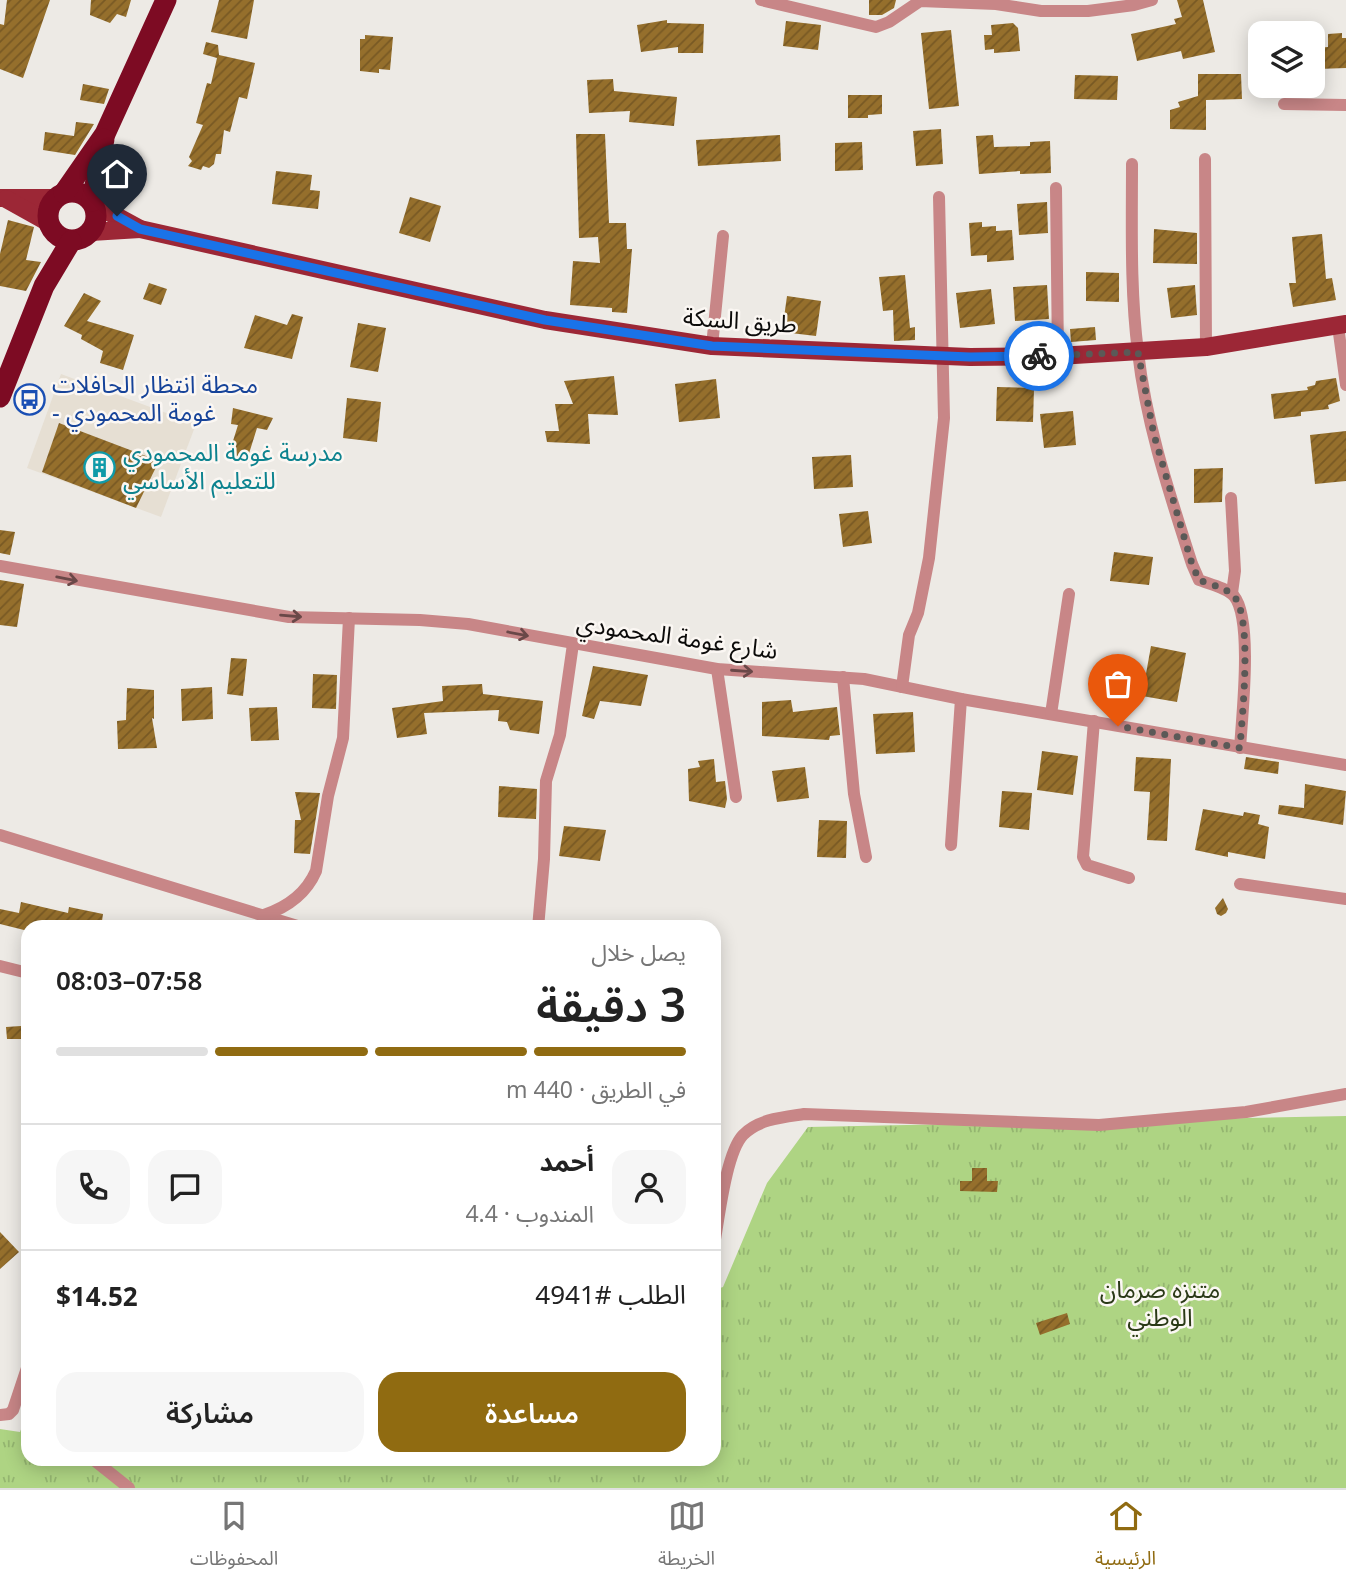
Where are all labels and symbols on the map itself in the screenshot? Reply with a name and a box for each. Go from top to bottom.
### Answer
pin [87,144,147,216]
street label: طريق السكة [682,299,798,340]
courier [1004,321,1074,391]
place label: محطة انتظار الحافلات - غومة المحمودي [52,367,258,432]
bus stop icon: محطة انتظار الحافلات - غومة المحمودي [12,382,46,416]
place label: مدرسة غومة المحمودي للتعليم الأساسي [123,435,343,500]
building icon: مدرسة غومة المحمودي للتعليم الأساسي [83,450,117,484]
one-way arrow [55,572,78,586]
street label: شارع غومة المحمودي [574,605,780,670]
one-way arrow [280,610,302,623]
one-way arrow [506,628,529,641]
pin [1088,654,1148,726]
one-way arrow [730,664,753,677]
park label: متنزه صرمان الوطني [1100,1272,1220,1337]

